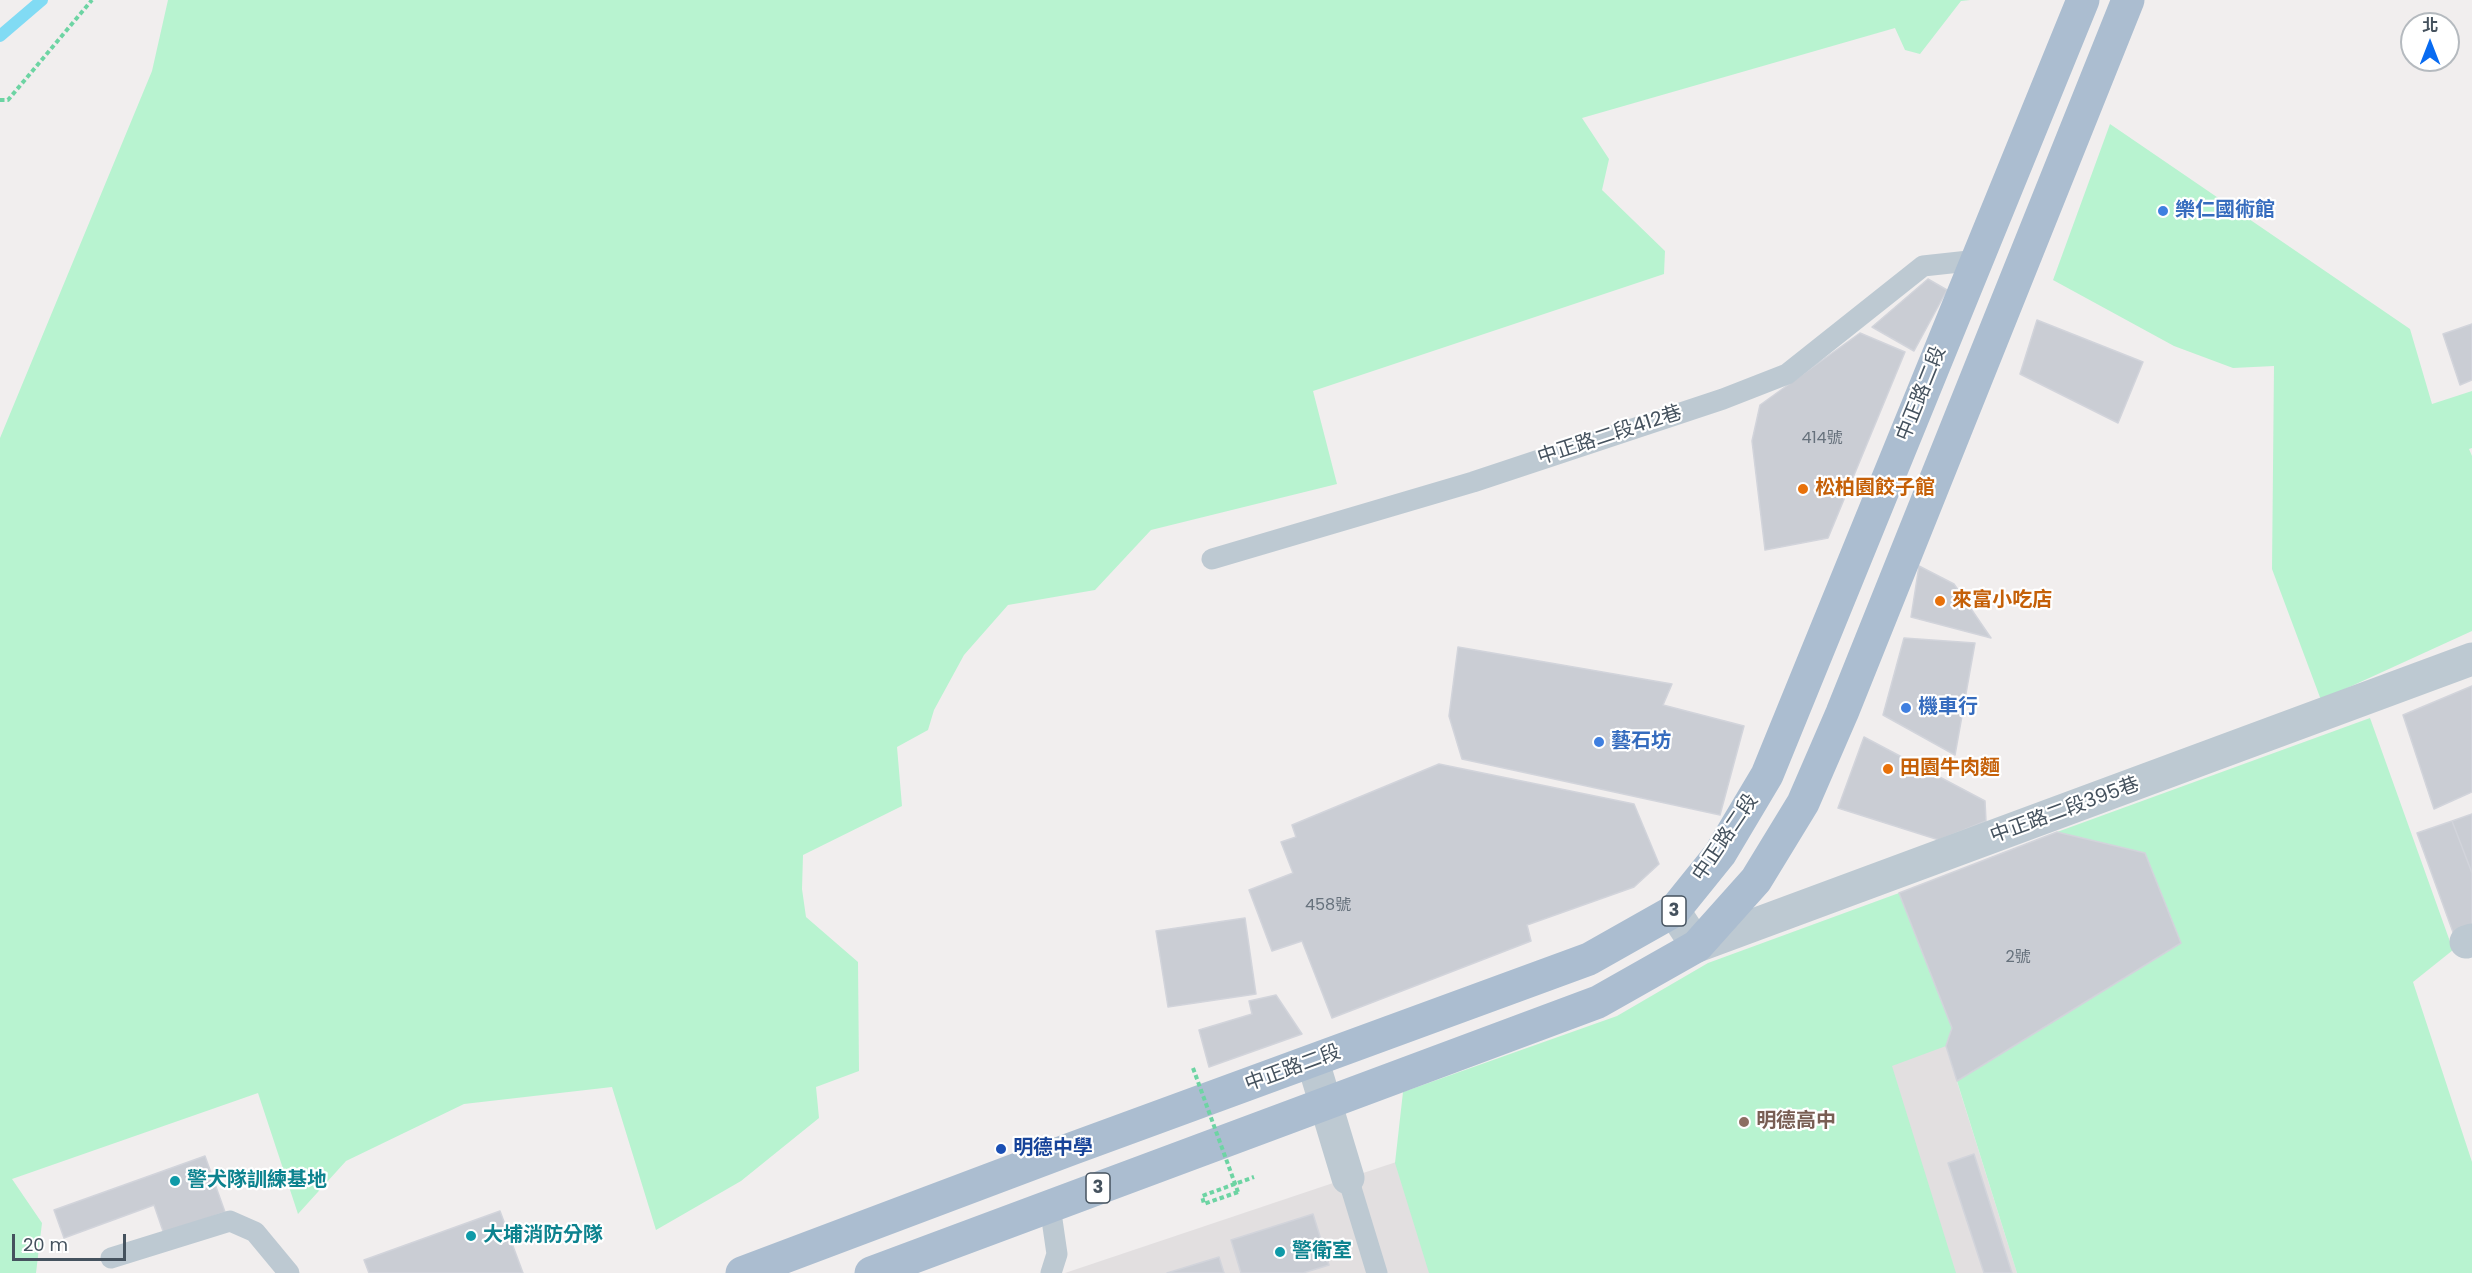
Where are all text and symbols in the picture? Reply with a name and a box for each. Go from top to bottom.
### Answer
north arrow [2400,12,2460,72]
text: 北 [2422,14,2438,37]
place label: 樂仁國術館 [2175,199,2275,223]
marker: 樂仁國術館 [2156,204,2170,218]
street label: 中正路二段 [1892,343,1952,445]
street label: 中正路二段412巷 [1535,401,1685,471]
house number: 414號 [1801,429,1843,449]
place label: 松柏園餃子館 [1815,477,1935,501]
marker: 松柏園餃子館 [1796,482,1810,496]
place label: 來富小吃店 [1952,589,2052,613]
marker: 來富小吃店 [1933,594,1947,608]
place label: 機車行 [1918,696,1978,720]
marker: 機車行 [1899,701,1913,715]
place label: 藝石坊 [1611,730,1671,754]
marker: 藝石坊 [1592,735,1606,749]
place label: 田園牛肉麵 [1900,757,2000,781]
marker: 田園牛肉麵 [1881,762,1895,776]
street label: 中正路二段395巷 [1987,773,2143,849]
street label: 中正路二段 [1688,790,1764,886]
house number: 458號 [1305,896,1351,916]
road number: 3 [1662,896,1686,926]
house number: 2號 [2005,948,2031,968]
street label: 中正路二段 [1242,1041,1344,1097]
place label: 明德高中 [1756,1110,1836,1134]
marker: 明德高中 [1737,1115,1751,1129]
place label: 明德中學 [1013,1137,1093,1161]
marker: 明德中學 [994,1142,1008,1156]
place label: 警犬隊訓練基地 [187,1169,327,1193]
road number: 3 [1086,1173,1110,1203]
marker: 警犬隊訓練基地 [168,1174,182,1188]
scale bar [15,1222,129,1260]
place label: 大埔消防分隊 [483,1224,603,1248]
marker: 大埔消防分隊 [464,1229,478,1243]
text: 20 m [23,1232,68,1257]
place label: 警衛室 [1292,1240,1352,1264]
marker: 警衛室 [1273,1245,1287,1259]

